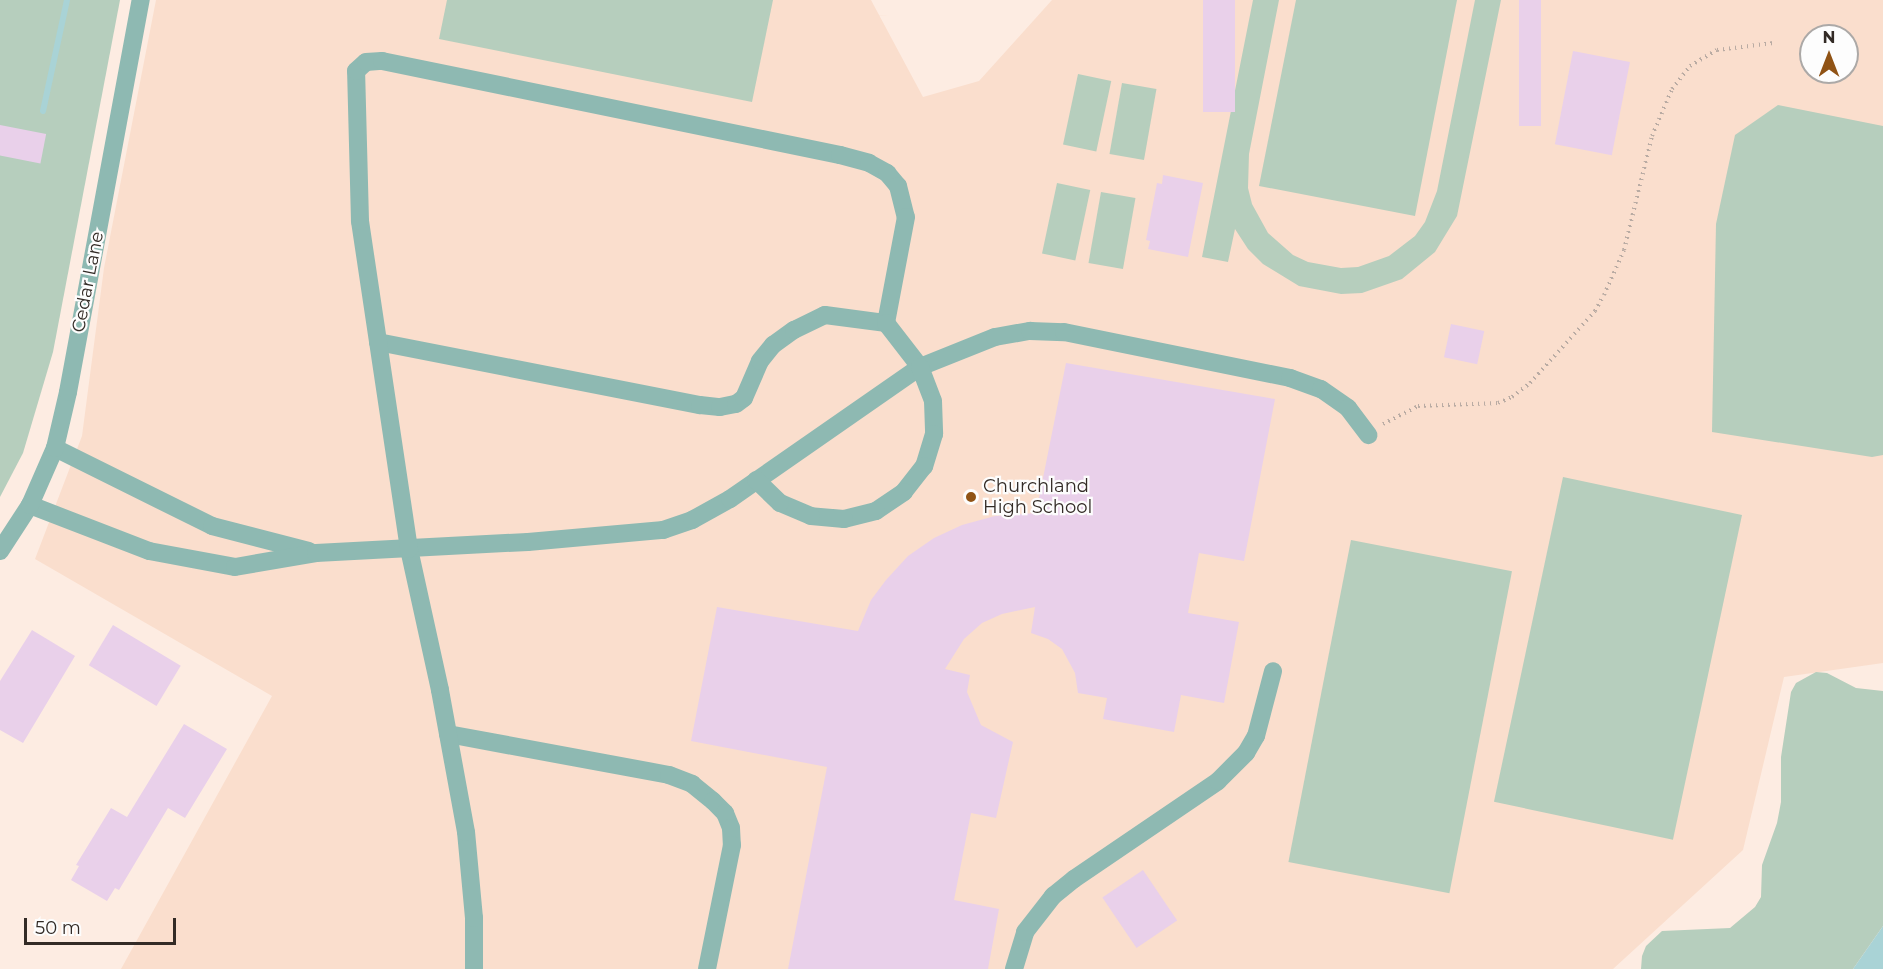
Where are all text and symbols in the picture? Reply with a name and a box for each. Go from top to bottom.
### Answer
north arrow [1799,24,1859,84]
text: N [1823,28,1835,47]
street label: Cedar Lane [68,230,108,334]
place label: Churchland High School [983,476,1092,518]
marker: Churchland High School [964,490,978,504]
scale bar [27,906,178,944]
text: 50 m [35,917,81,939]

